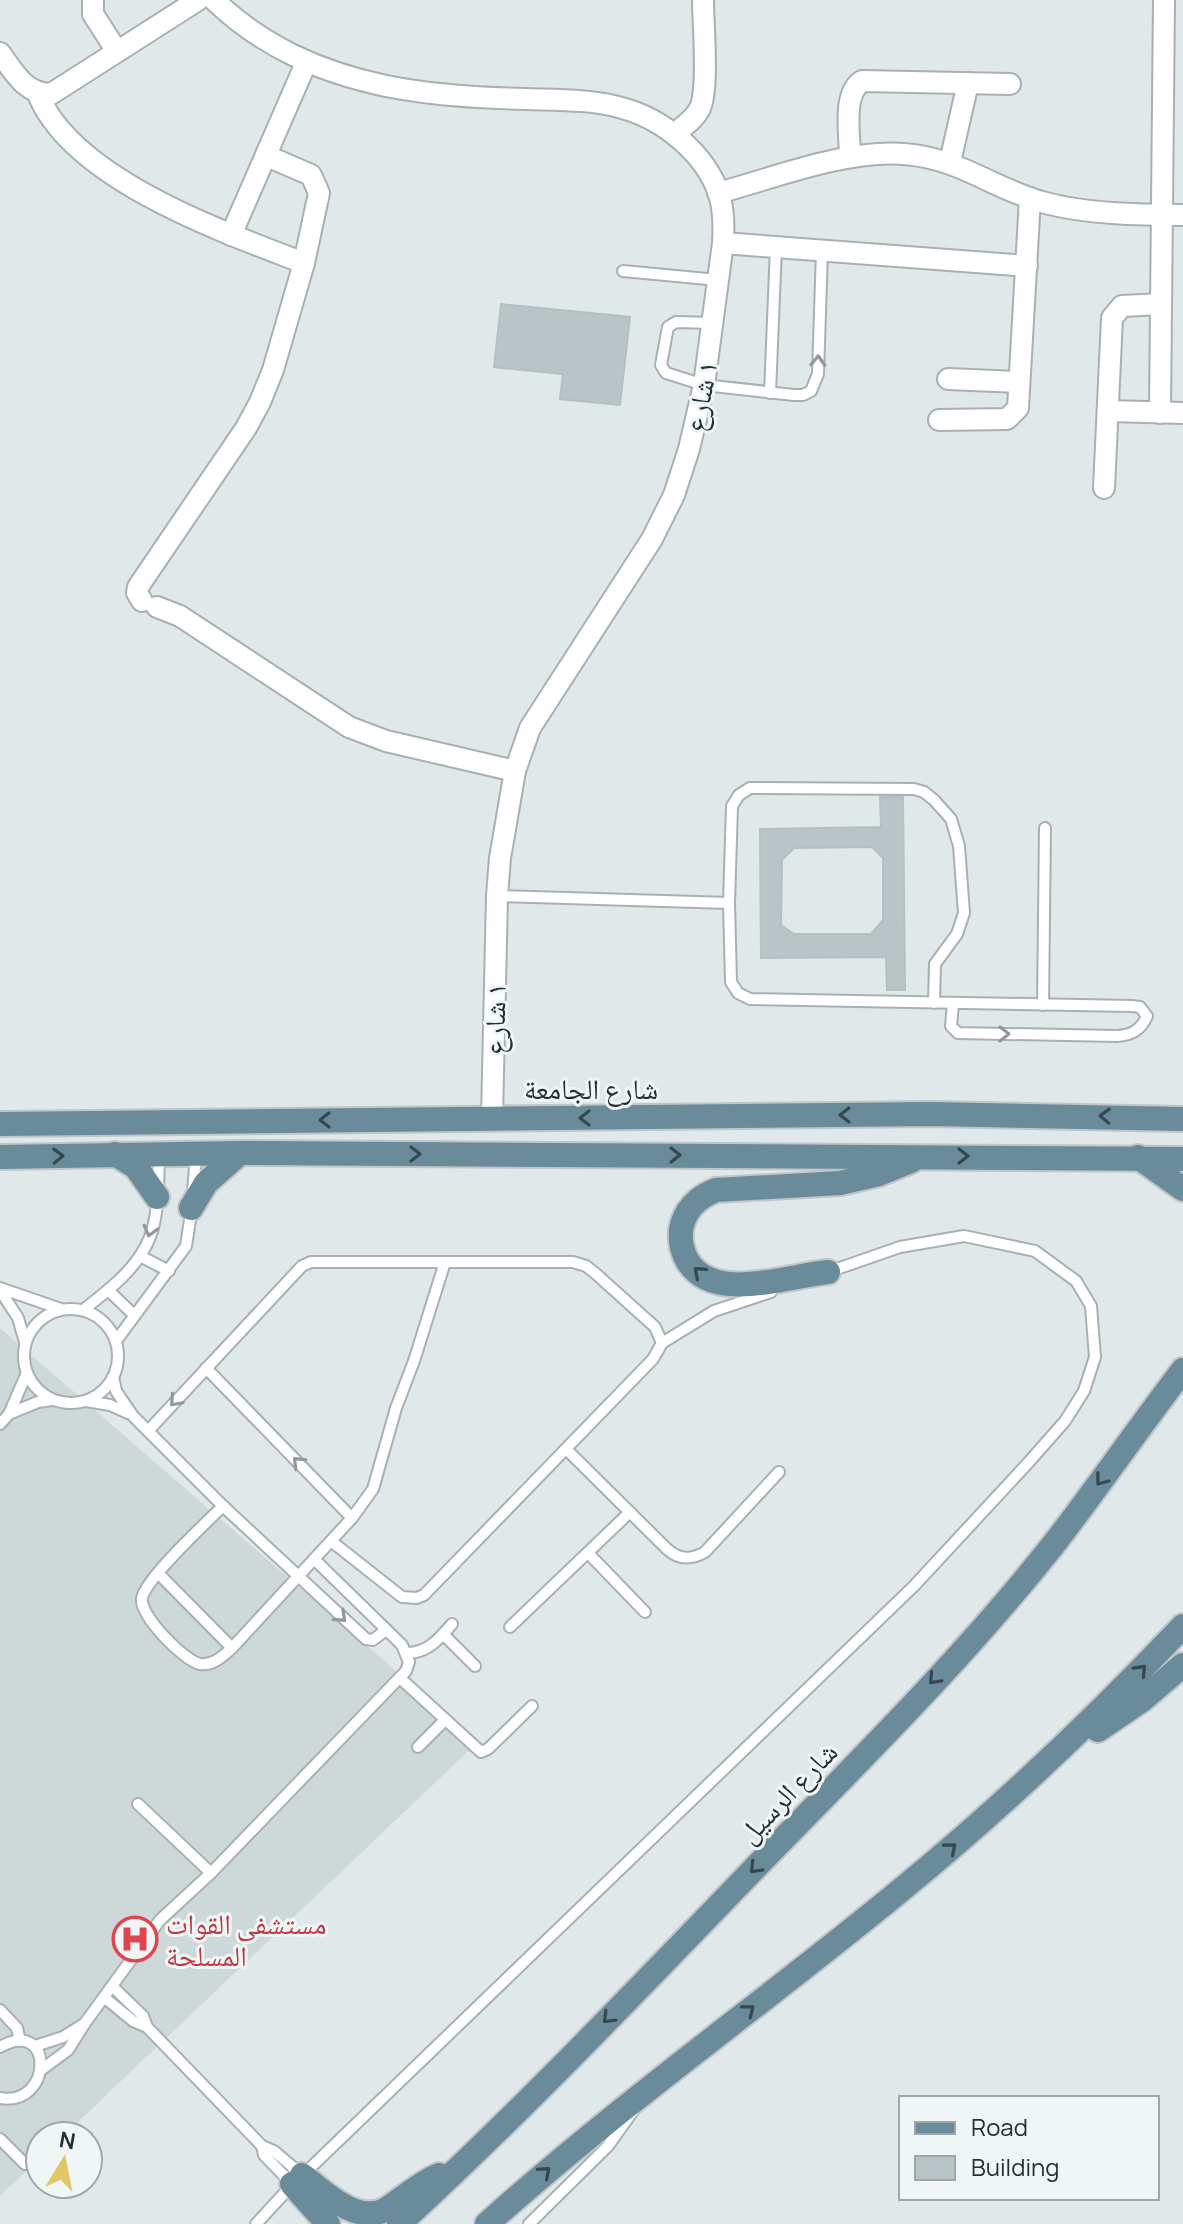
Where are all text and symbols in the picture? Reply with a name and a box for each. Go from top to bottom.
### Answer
one-way arrow [810,354,827,367]
street label: ١ شارع [675,357,725,435]
street label: ١ شارع [474,983,514,1055]
one-way arrow [998,1025,1011,1043]
street label: شارع الجامعة [524,1069,658,1107]
one-way arrow [838,1107,851,1124]
one-way arrow [1098,1108,1111,1125]
one-way arrow [578,1109,591,1127]
one-way arrow [318,1111,331,1129]
one-way arrow [409,1145,422,1163]
one-way arrow [669,1146,682,1164]
one-way arrow [52,1147,65,1165]
one-way arrow [957,1147,970,1165]
one-way arrow [142,1223,159,1237]
one-way arrow [693,1267,708,1282]
one-way arrow [169,1392,184,1406]
one-way arrow [292,1457,307,1471]
one-way arrow [1097,1472,1111,1486]
one-way arrow [331,1607,346,1621]
one-way arrow [1132,1665,1147,1679]
one-way arrow [930,1670,944,1685]
street label: شارع الرسيل [729,1733,845,1851]
one-way arrow [942,1843,957,1858]
one-way arrow [750,1859,764,1873]
place label: مستشفى القوات المسلحة [166,1904,326,1974]
hospital icon: مستشفى القوات المسلحة [111,1915,159,1963]
one-way arrow [740,2006,755,2020]
one-way arrow [603,2009,617,2023]
legend [899,2096,1159,2200]
text: Road [971,2110,1028,2143]
north arrow [24,2120,104,2200]
text: N [57,2124,78,2156]
text: Building [971,2150,1059,2183]
one-way arrow [536,2167,551,2182]

